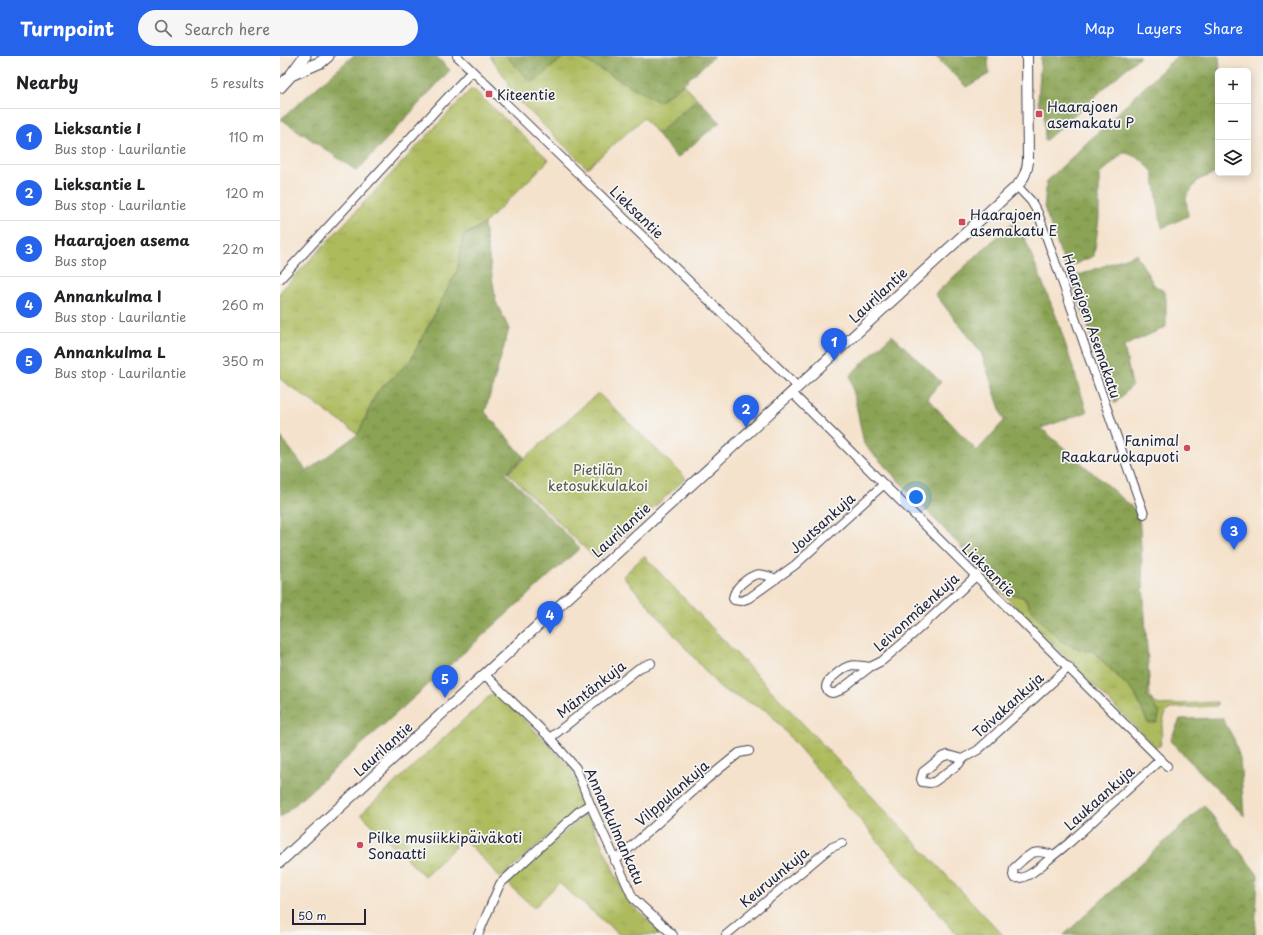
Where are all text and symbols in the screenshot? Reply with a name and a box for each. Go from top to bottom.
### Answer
search box [138,10,418,46]
text: Turnpoint [20,14,114,42]
icon: search [152,17,174,39]
text: Search here [184,17,270,40]
text: Map [1085,18,1115,39]
text: Layers [1137,18,1182,39]
text: Share [1204,18,1243,39]
map controls [1215,68,1251,176]
button: + [1215,68,1251,104]
text: Nearby [16,69,78,95]
text: 5 results [210,73,264,92]
place label: Kiteentie [497,84,555,105]
marker: Kiteentie [484,89,494,99]
place label: Haarajoen asemakatu P [1047,96,1134,133]
button: − [1215,104,1251,140]
marker: Haarajoen asemakatu P [1034,109,1044,119]
text: Lieksantie I [54,116,141,139]
text: 1 [26,127,32,146]
text: 110 m [229,127,264,146]
text: Bus stop · Laurilantie [54,139,186,158]
button: layers [1215,140,1251,176]
text: Lieksantie L [54,172,145,195]
street label: Lieksantie [605,181,669,243]
text: 2 [24,183,34,202]
text: 120 m [225,183,264,202]
text: Bus stop · Laurilantie [54,195,186,214]
place label: Haarajoen asemakatu E [970,204,1057,241]
marker: Haarajoen asemakatu E [957,217,967,227]
text: Haarajoen asema [54,228,190,251]
text: 3 [25,239,33,258]
text: 220 m [222,239,264,258]
text: Bus stop [54,251,107,270]
street label: Haarajoen Asemakatu [1057,251,1127,401]
street label: Laurilantie [844,262,912,328]
text: Annankulma I [54,284,162,307]
text: 4 [25,295,33,314]
text: 260 m [222,295,264,314]
text: Bus stop · Laurilantie [54,307,186,326]
pin: 1 [821,328,847,361]
text: Annankulma L [54,340,166,363]
text: 5 [25,351,33,370]
text: 350 m [222,351,264,370]
text: Bus stop · Laurilantie [54,363,186,382]
pin: 2 [733,395,759,428]
place label: Fanimal Raakaruokapuoti [1061,430,1179,467]
marker: Fanimal Raakaruokapuoti [1182,443,1192,453]
park label: Pietilän ketosukkulakoi [548,459,648,496]
your location [906,487,926,507]
street label: Joutsankuja [784,488,860,558]
street label: Laurilantie [587,498,655,562]
pin: 3 [1221,517,1247,550]
street label: Lieksantie [957,538,1021,602]
street label: Leivonmäenkuja [869,568,964,656]
pin: 4 [537,601,563,634]
street label: Mäntänkuja [552,655,630,723]
pin: 5 [432,665,458,698]
street label: Toivakankuja [968,667,1048,743]
street label: Laurilantie [349,717,417,781]
street label: Vilppulankuja [631,755,714,831]
street label: Laukaankuja [1059,760,1139,835]
street label: Annankulmankatu [580,764,650,888]
place label: Pilke musiikkipäiväkoti Sonaatti [368,827,522,864]
marker: Pilke musiikkipäiväkoti Sonaatti [355,840,365,850]
street label: Keuruunkuja [735,842,813,912]
scale bar [292,907,366,926]
text: 50 m [298,907,327,924]

